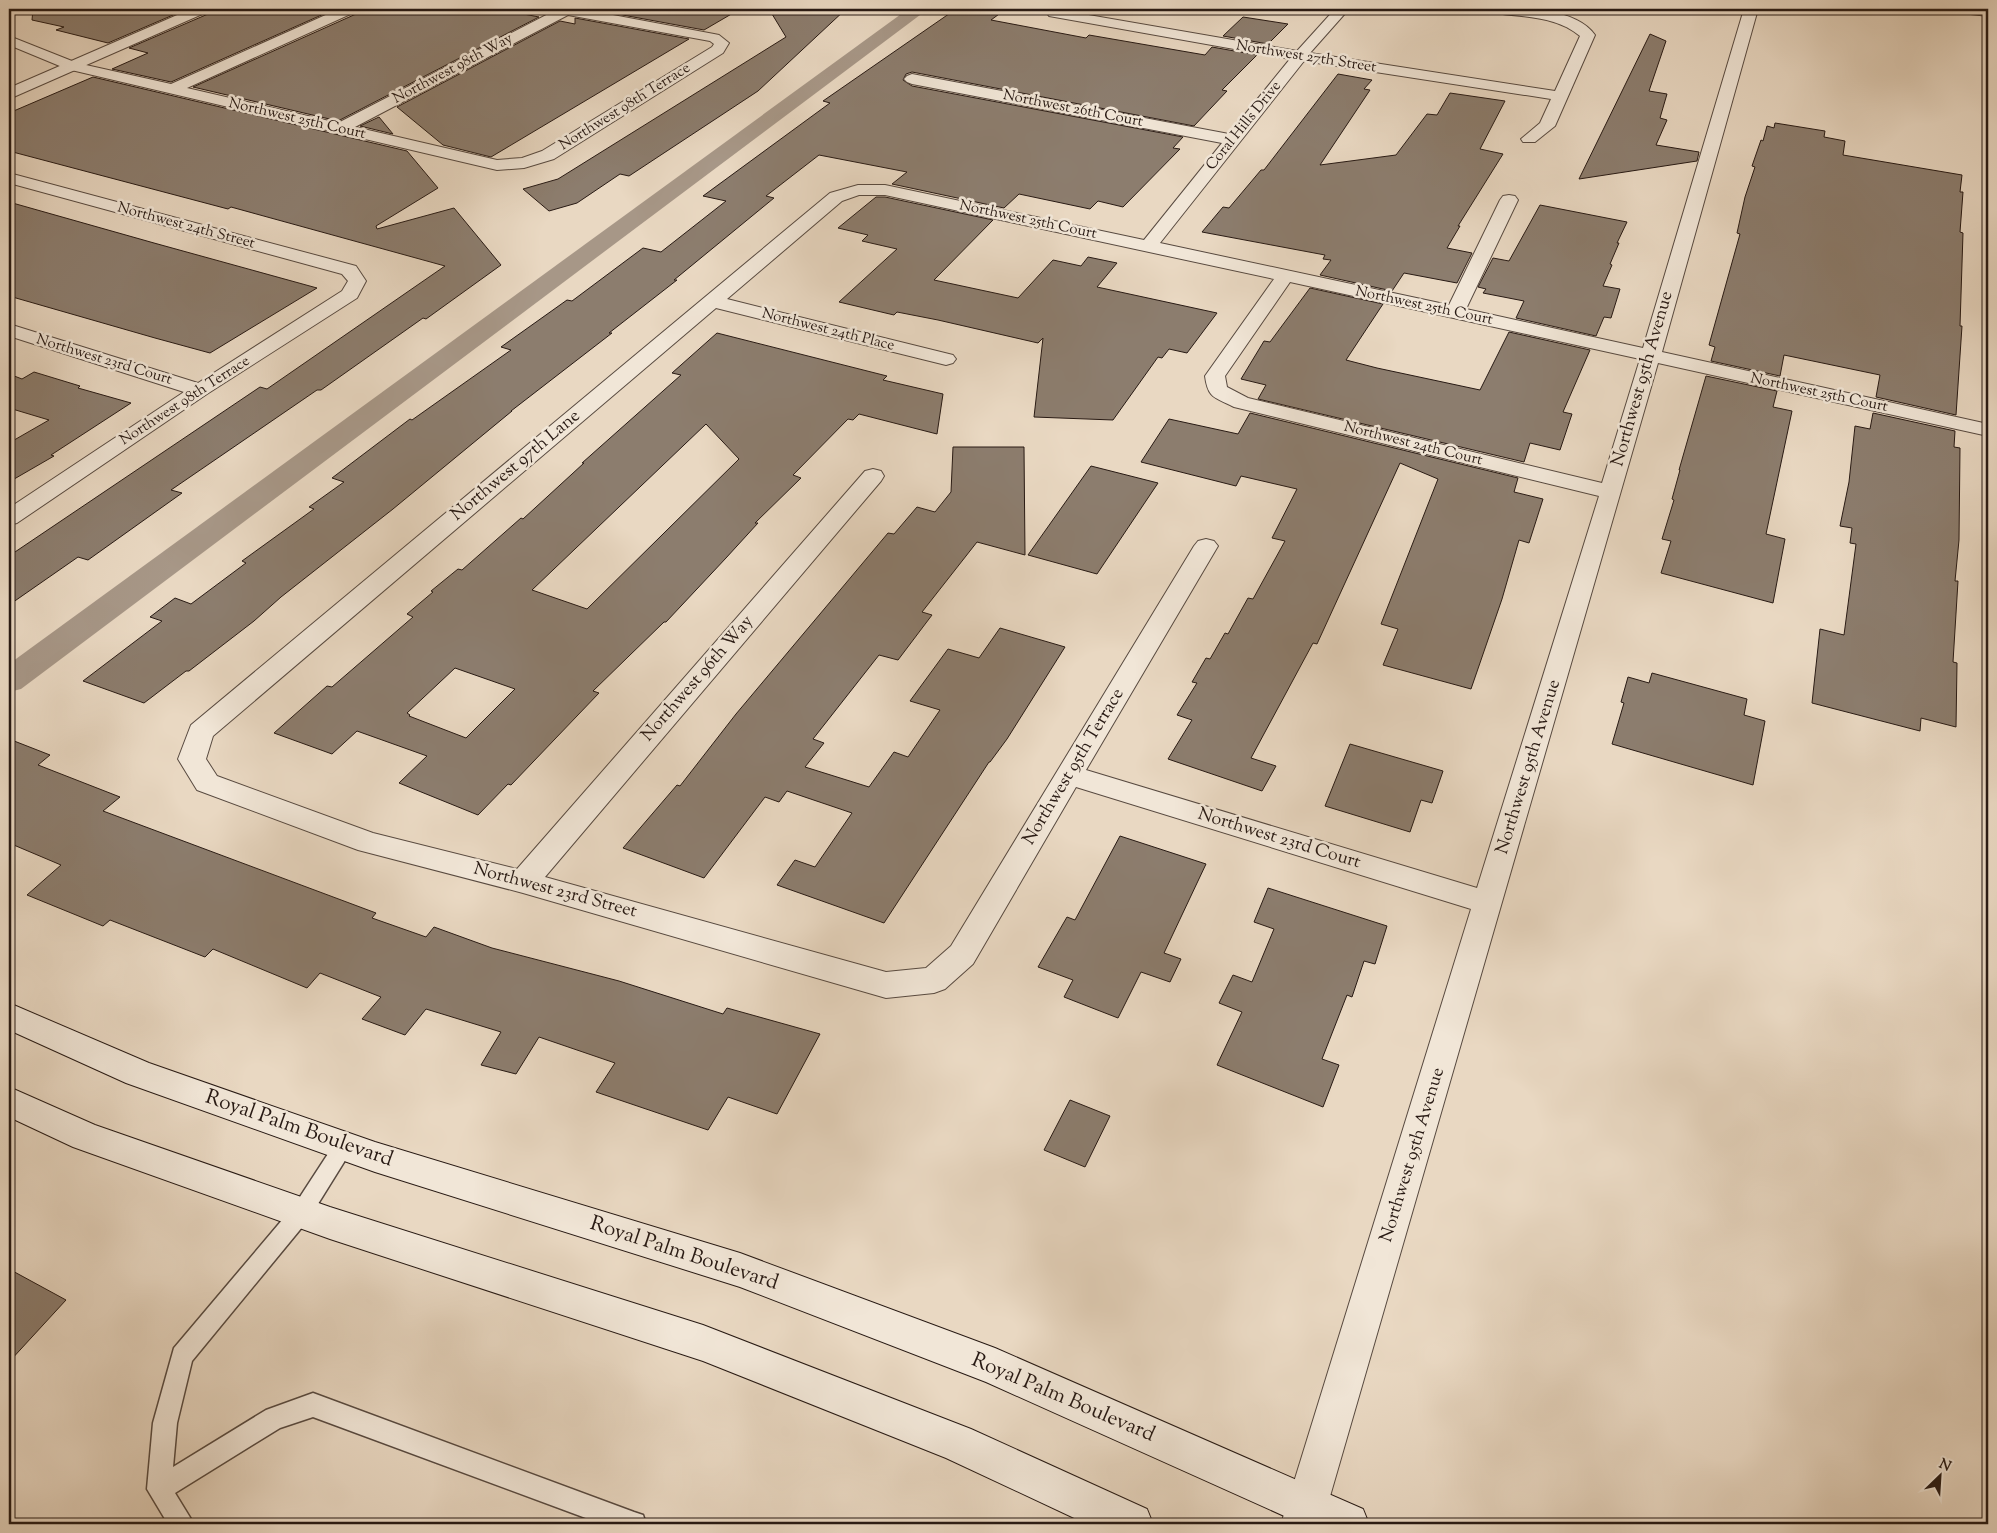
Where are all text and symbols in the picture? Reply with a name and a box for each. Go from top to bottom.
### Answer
street label: Northwest 98th Way [389,28,517,110]
street label: Northwest 27th Street [1234,36,1378,78]
street label: Northwest 98th Terrace [555,58,695,156]
street label: Coral Hills Drive [1201,77,1287,175]
street label: Northwest 26th Court [1001,85,1145,133]
street label: Northwest 25th Court [226,93,368,145]
street label: Northwest 25th Court [957,195,1099,245]
street label: Northwest 24th Street [115,198,257,254]
street label: Northwest 25th Court [1353,281,1495,331]
street label: Northwest 95th Avenue [1606,288,1680,470]
street label: Northwest 24th Place [759,303,897,357]
street label: Northwest 23rd Court [34,329,174,391]
street label: Northwest 98th Terrace [116,351,254,451]
street label: Northwest 25th Court [1748,368,1890,418]
street label: Northwest 97th Lane [446,404,586,528]
street label: Northwest 24th Court [1341,417,1485,471]
street label: Northwest 96th Way [636,610,760,748]
street label: Northwest 95th Avenue [1490,676,1568,858]
street label: Northwest 95th Terrace [1017,684,1131,850]
street label: Northwest 23rd Court [1194,802,1364,876]
street label: Northwest 23rd Street [470,857,640,925]
street label: Northwest 95th Avenue [1374,1064,1452,1246]
street label: Royal Palm Boulevard [201,1083,397,1175]
street label: Royal Palm Boulevard [586,1209,782,1299]
street label: Royal Palm Boulevard [967,1346,1160,1450]
north arrow [1914,1450,1964,1500]
text: N [1935,1455,1954,1477]

